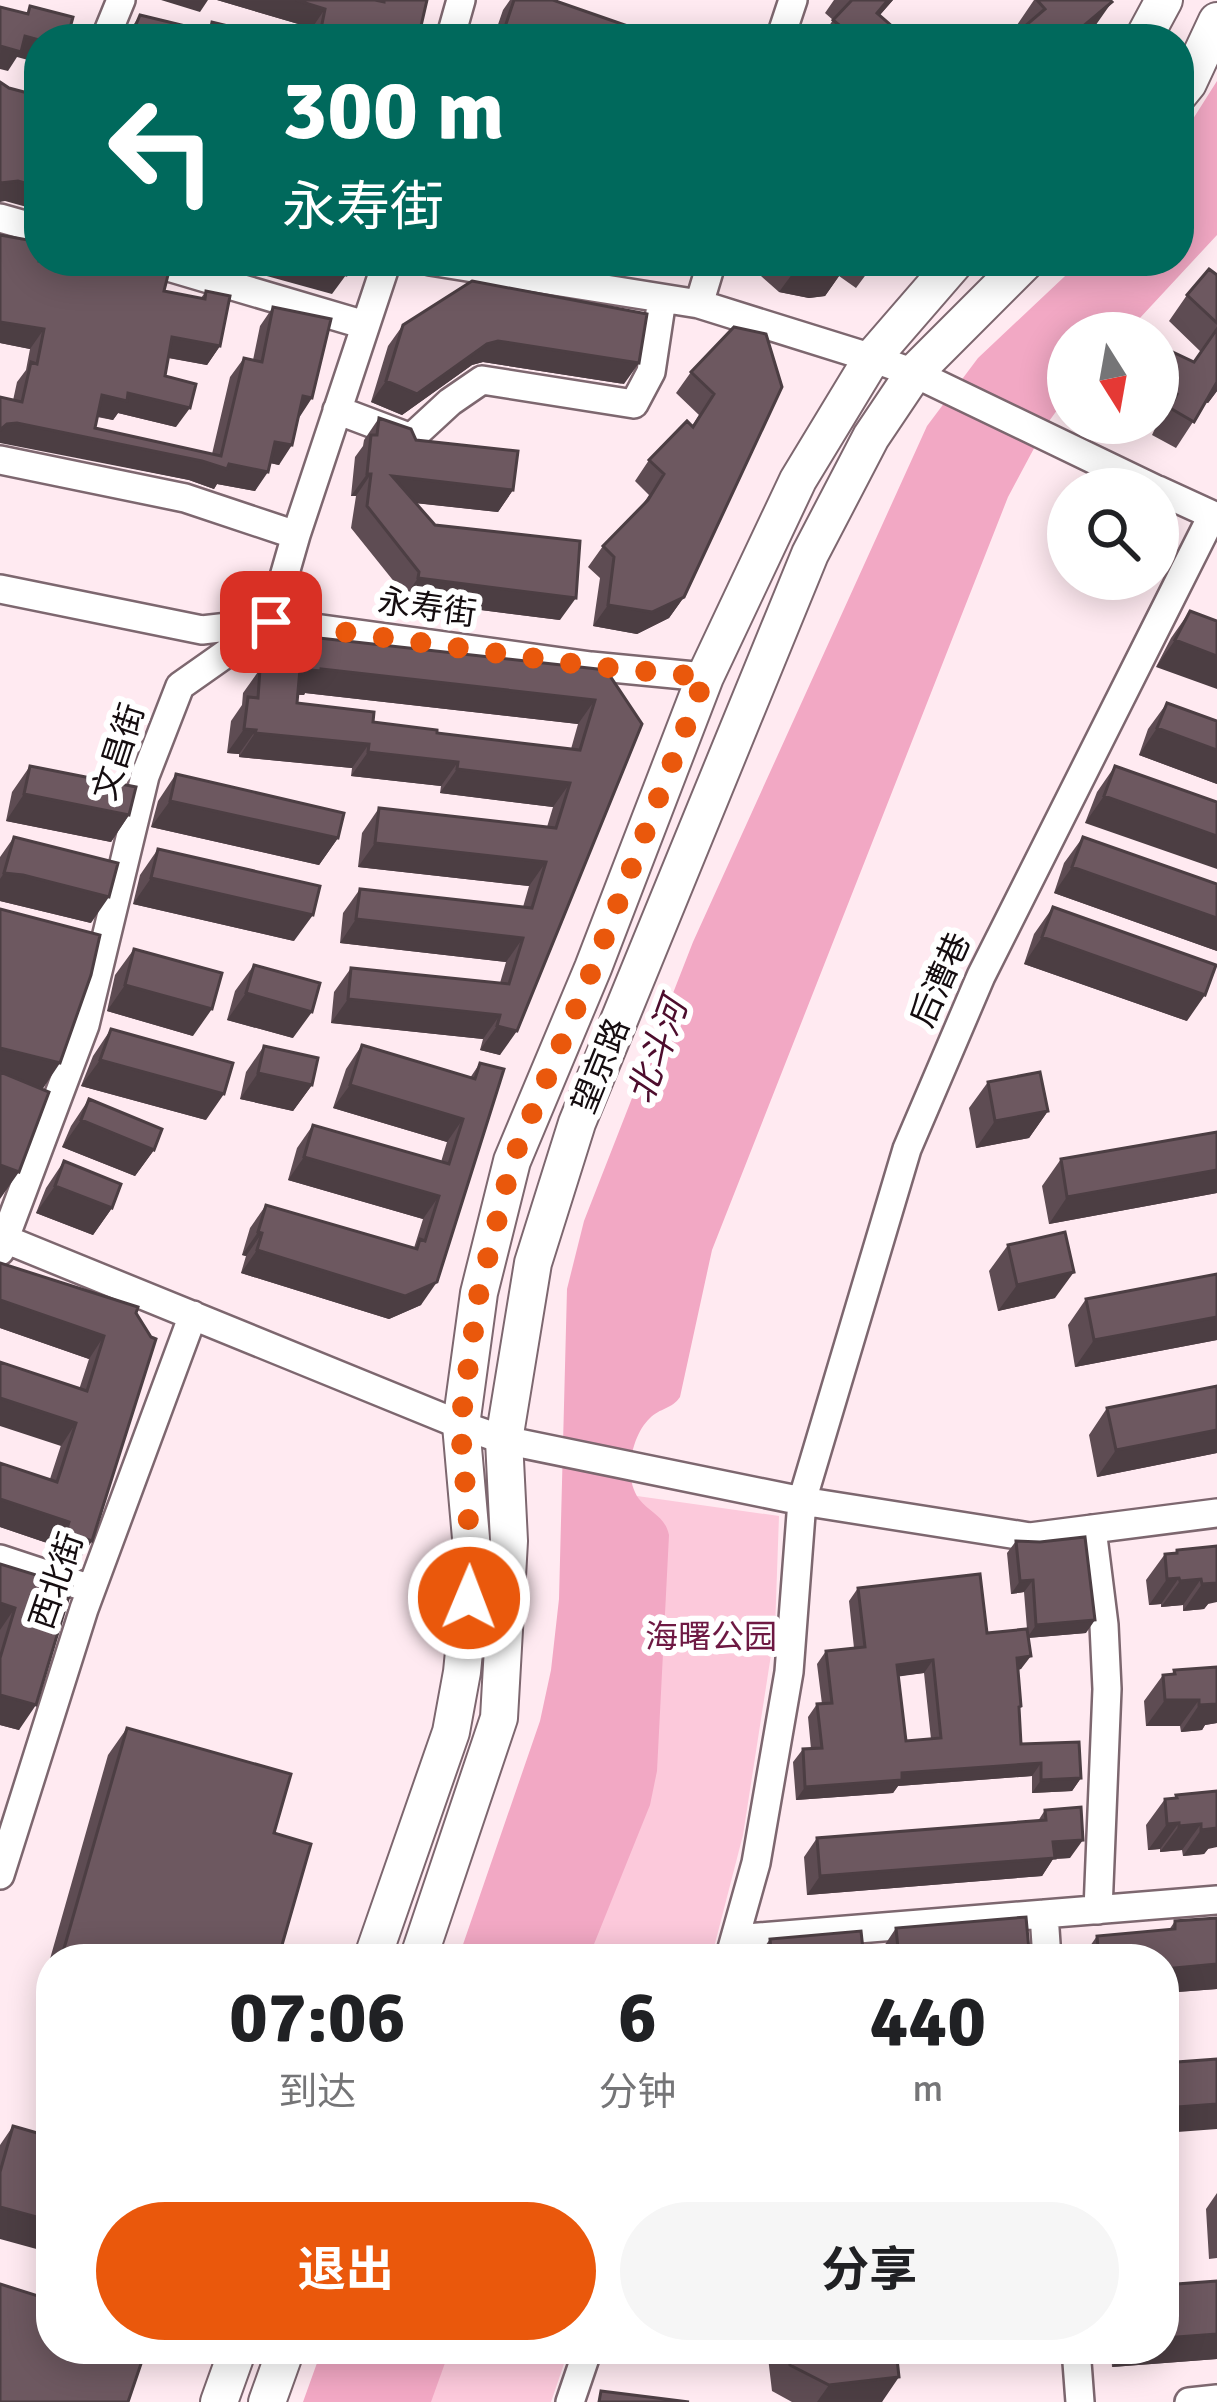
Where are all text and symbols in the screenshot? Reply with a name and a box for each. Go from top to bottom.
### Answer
text: 300 m [282,59,504,163]
icon: left [84,72,240,228]
text: 永寿街 [282,174,444,241]
north arrow [1047,312,1179,444]
map controls [1047,312,1179,600]
button: search [1047,468,1179,600]
pin [220,571,322,673]
street label: 永寿街 [375,581,479,635]
icon: arrive [238,589,304,655]
street label: 文昌街 [84,699,154,805]
street label: 后漕巷 [902,926,980,1034]
water label: 北斗河 [618,987,700,1109]
street label: 望京路 [563,1012,639,1120]
street label: 西北街 [22,1528,92,1634]
position arrow [406,1535,532,1661]
park label: 海曙公园 [645,1617,777,1658]
text: 07:06 [229,1973,406,2062]
text: 6 [618,1973,657,2062]
text: 440 [869,1977,986,2066]
text: m [912,2064,943,2112]
text: 到达 [278,2068,356,2116]
text: 分钟 [599,2068,677,2116]
button: 退出 [96,2202,596,2340]
button: 分享 [620,2202,1119,2340]

